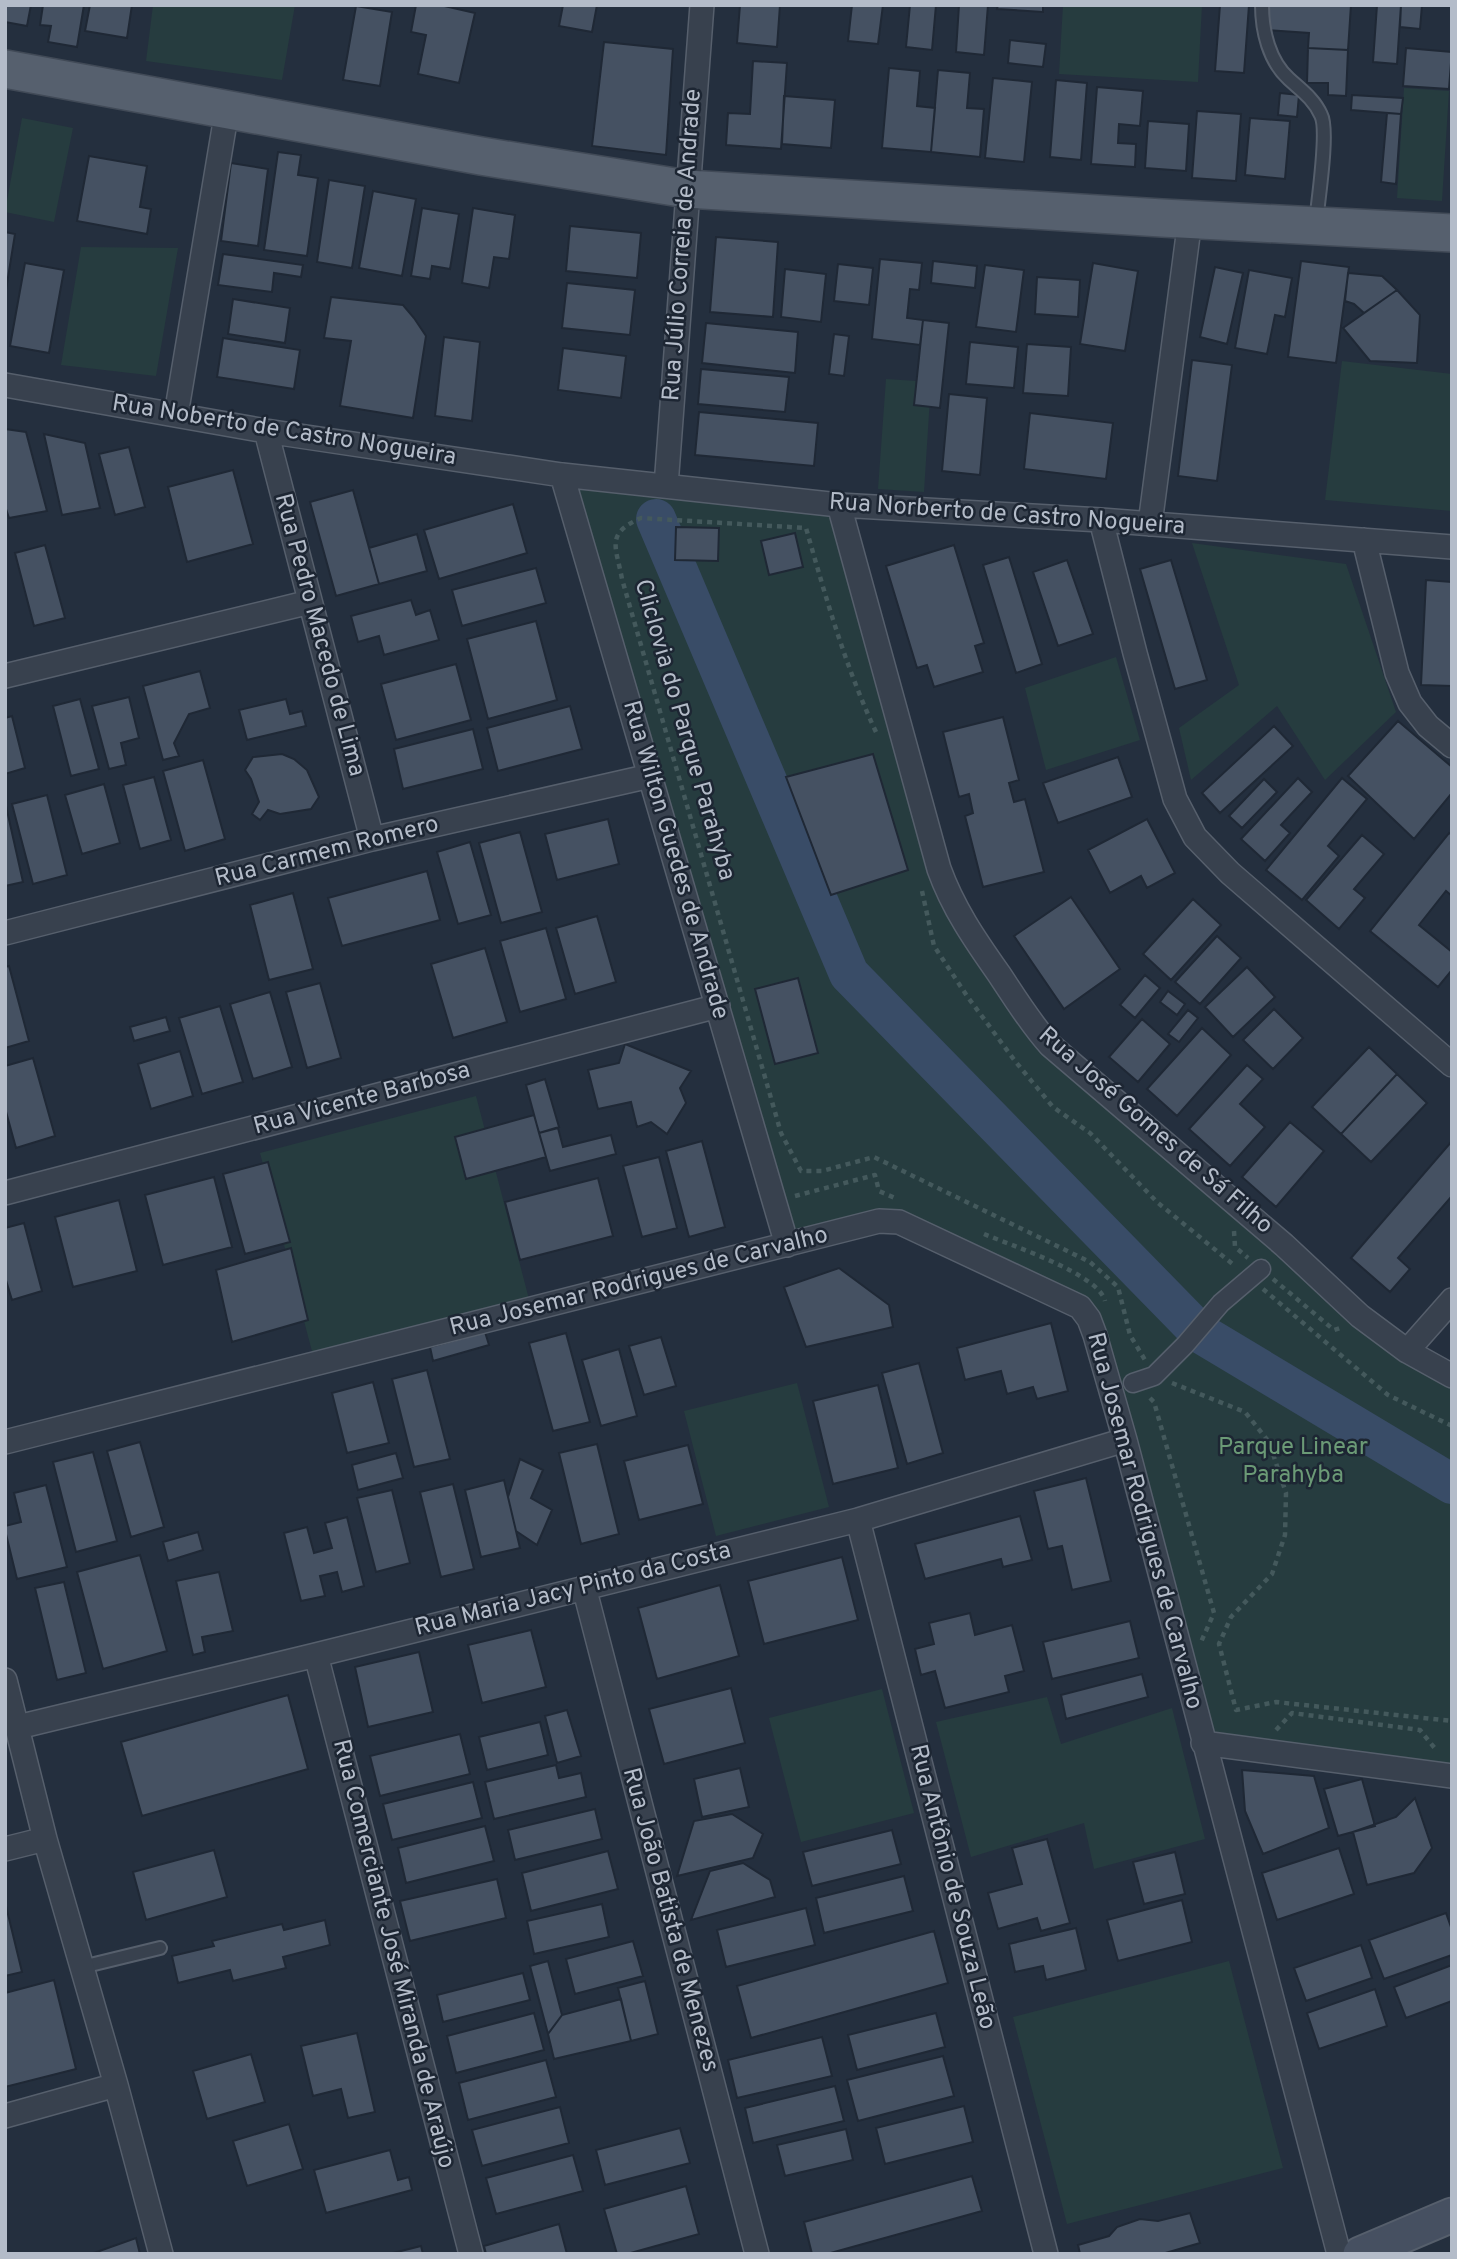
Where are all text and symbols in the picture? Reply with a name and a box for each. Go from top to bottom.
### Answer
street label: Rua Júlio Correia de Andrade [657,88,709,402]
street label: Rua Noberto de Castro Nogueira [110,389,458,473]
street label: Rua Norberto de Castro Nogueira [828,488,1186,542]
street label: Rua Pedro Macedo de Lima [267,490,371,780]
street label: Cliclovia do Parque Parahyba [627,576,741,884]
street label: Rua Wilton Guedes de Andrade [615,697,735,1023]
street label: Rua Carmem Romero [212,810,442,894]
street label: Rua José Gomes de Sá Filho [1031,1021,1279,1241]
street label: Rua Vicente Barbosa [250,1056,474,1142]
street label: Rua Josemar Rodrigues de Carvalho [447,1220,831,1344]
street label: Rua Josemar Rodrigues de Carvalho [1079,1329,1209,1713]
park label: Parque Linear Parahyba [1218,1433,1368,1491]
street label: Rua Maria Jacy Pinto da Costa [412,1536,734,1644]
street label: Rua Comerciante José Miranda de Araújo [325,1736,461,2172]
street label: Rua Antônio de Souza Leão [902,1741,1002,2033]
street label: Rua João Batista de Menezes [615,1765,725,2075]

